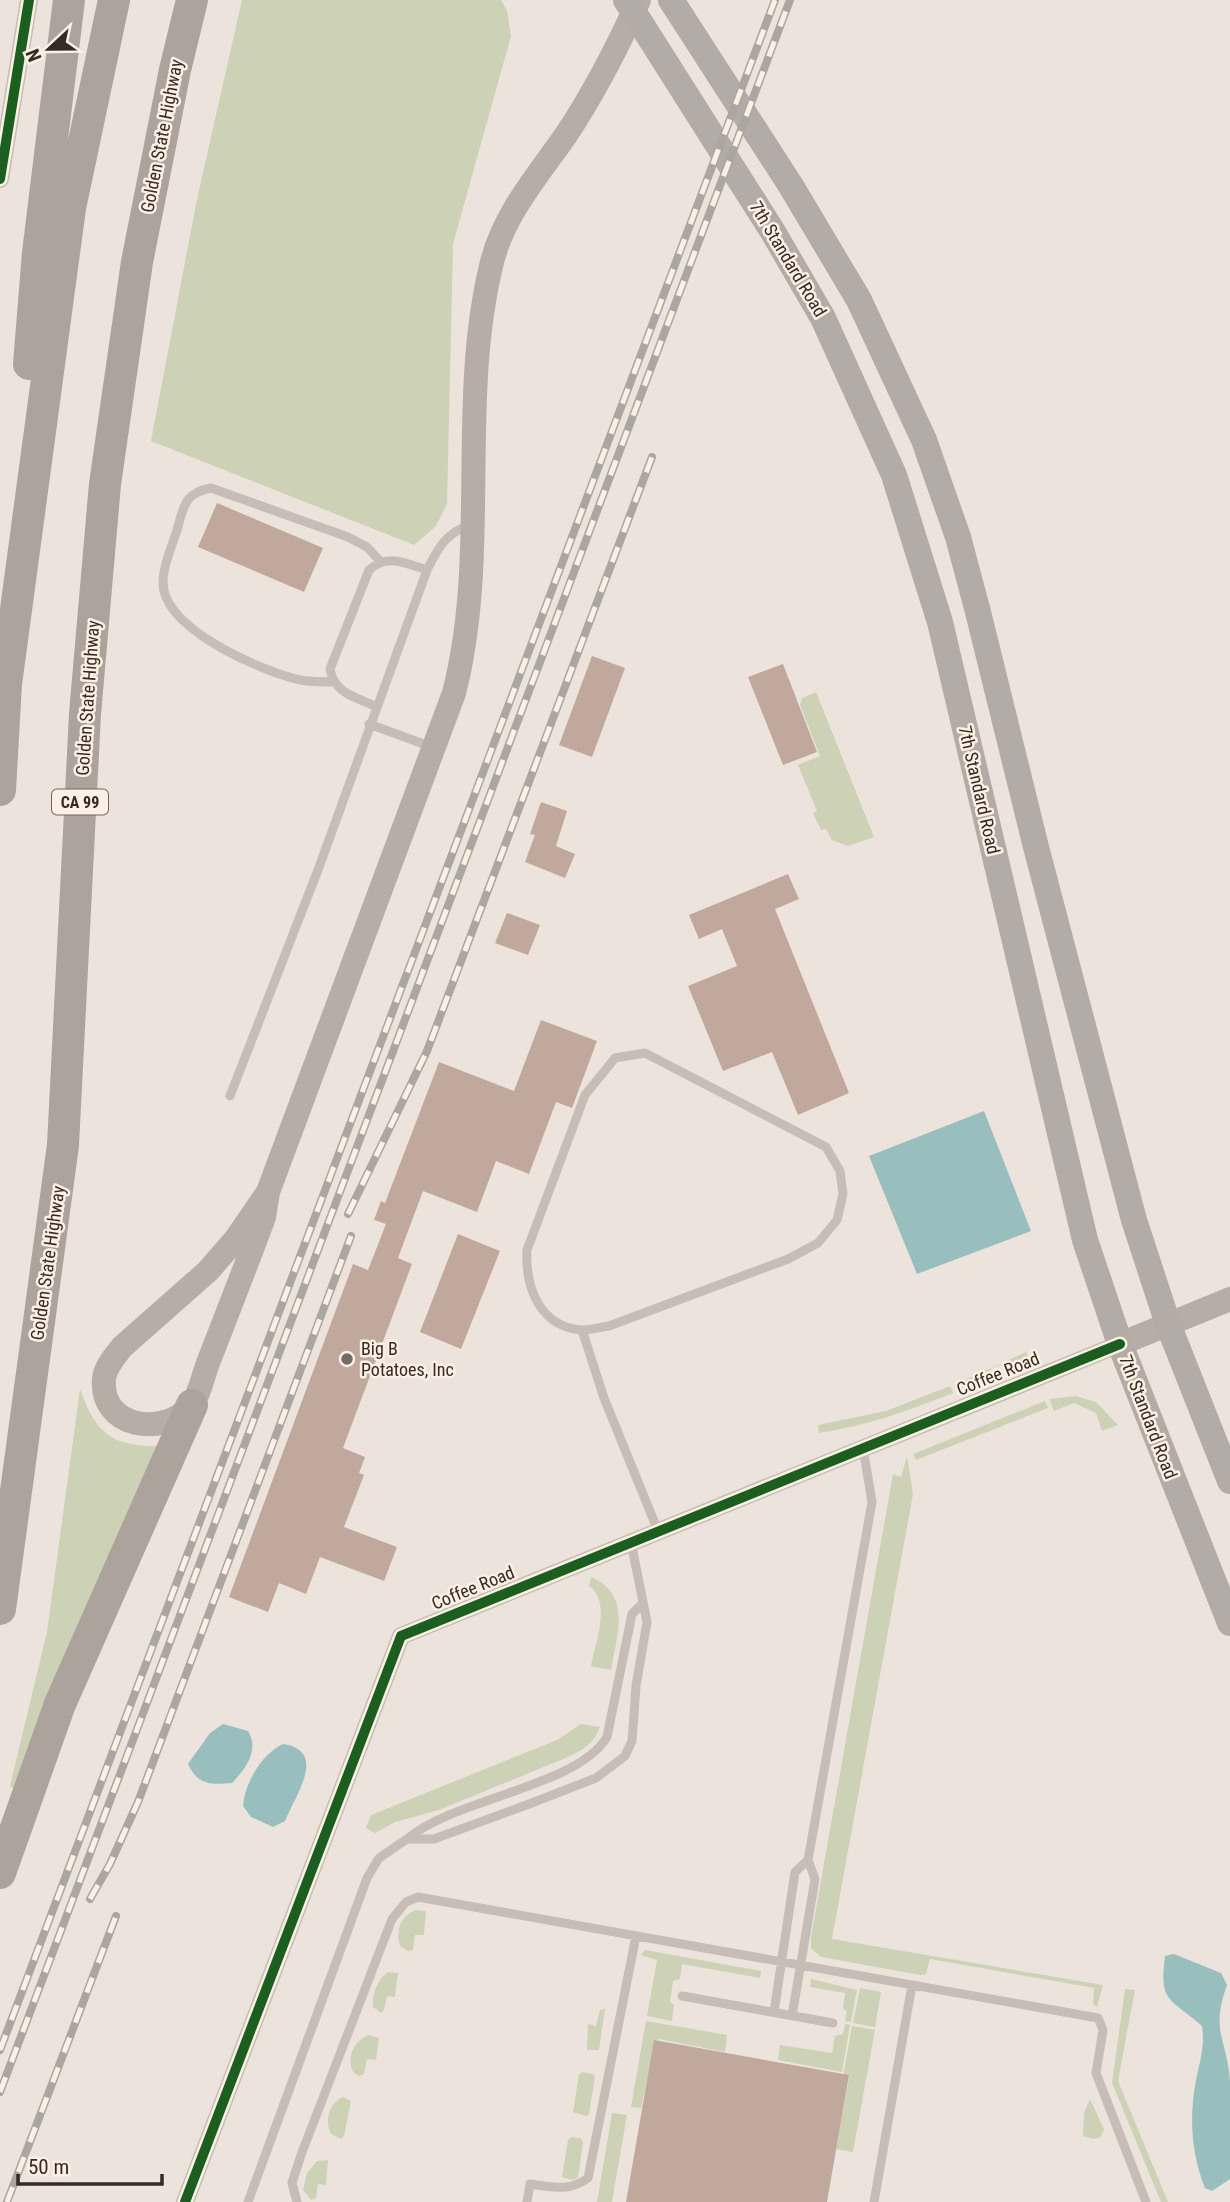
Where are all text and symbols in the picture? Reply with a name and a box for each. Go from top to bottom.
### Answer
north arrow [14,14,84,84]
text: N [21,45,47,65]
street label: Golden State Highway [136,57,187,214]
street label: 7th Standard Road [746,197,831,320]
street label: Golden State Highway [72,619,103,776]
street label: 7th Standard Road [955,724,1004,856]
road number: CA 99 [52,790,108,814]
street label: Golden State Highway [26,1184,69,1342]
place label: Big B Potatoes, Inc [361,1338,454,1380]
street label: Coffee Road [953,1347,1042,1400]
marker: Big B Potatoes, Inc [339,1351,355,1367]
street label: 7th Standard Road [1115,1352,1182,1482]
street label: Coffee Road [428,1561,517,1614]
scale bar [18,2142,161,2186]
text: 50 m [28,2155,69,2179]

